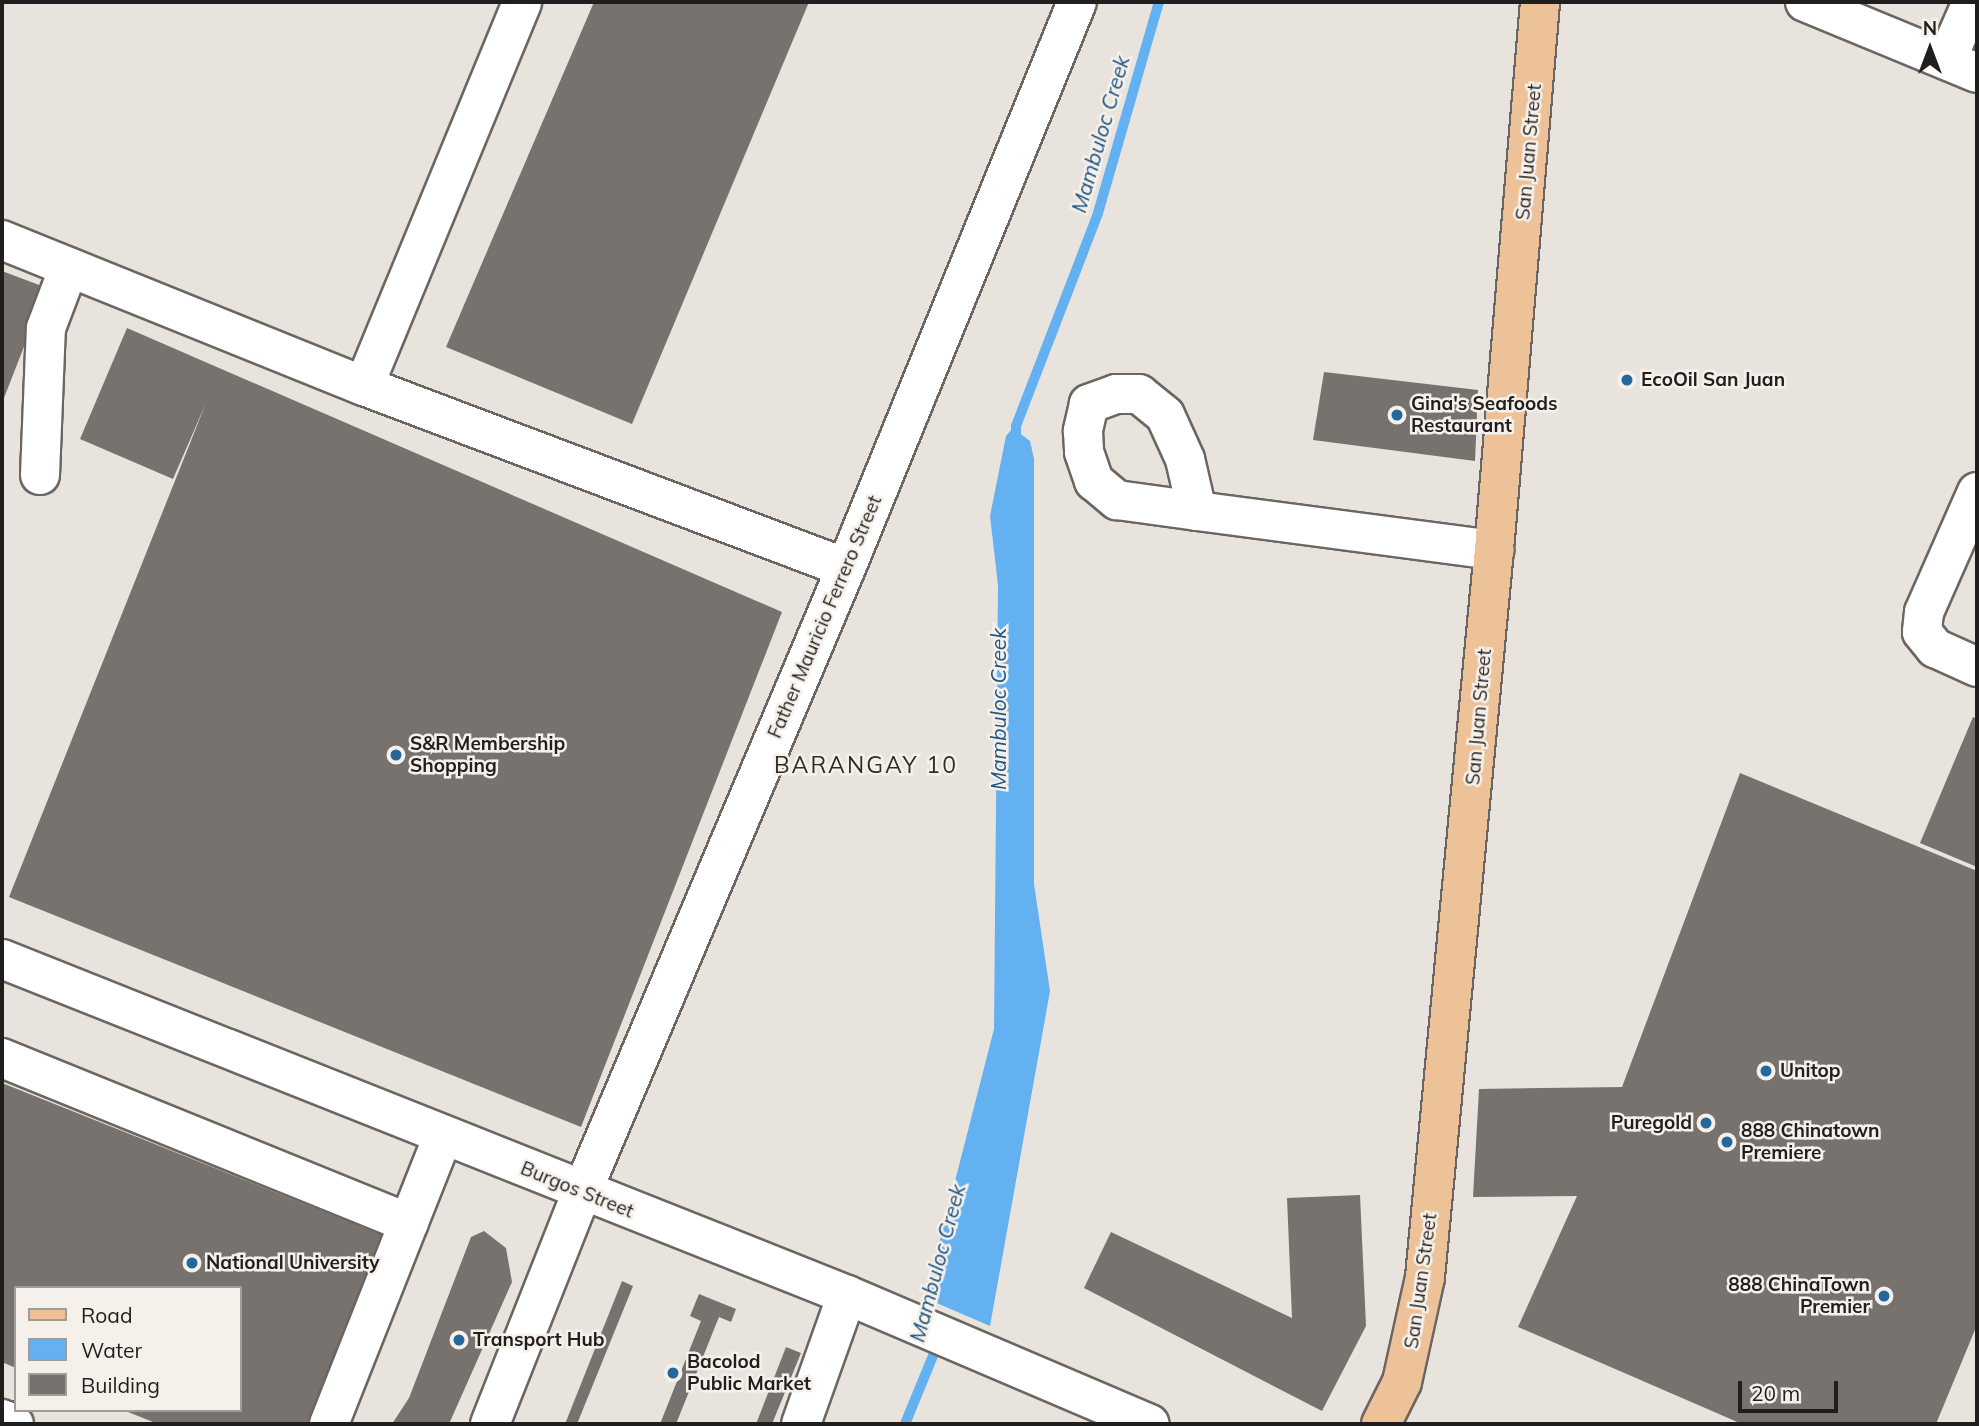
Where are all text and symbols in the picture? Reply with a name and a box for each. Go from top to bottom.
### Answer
north arrow [1895,14,1965,84]
text: N [1923,16,1937,40]
water label: Mambuloc Creek [1066,53,1134,215]
street label: San Juan Street [1512,83,1546,221]
place label: EcoOil San Juan [1641,369,1785,391]
marker: EcoOil San Juan [1619,372,1635,388]
place label: Gina's Seafoods Restaurant [1411,393,1558,437]
marker: Gina's Seafoods Restaurant [1389,407,1405,423]
street label: Father Mauricio Ferrero Street [763,492,887,742]
water label: Mambuloc Creek [985,628,1011,790]
street label: San Juan Street [1462,648,1496,786]
place label: S&R Membership Shopping [410,733,565,777]
marker: S&R Membership Shopping [388,747,404,763]
district label: BARANGAY 10 [775,751,957,779]
place label: Unitop [1780,1060,1841,1082]
marker: Unitop [1758,1063,1774,1079]
place label: Puregold [1611,1112,1692,1134]
marker: Puregold [1698,1115,1714,1131]
place label: 888 Chinatown Premiere [1741,1120,1879,1164]
marker: 888 Chinatown Premiere [1719,1134,1735,1150]
street label: Burgos Street [517,1157,637,1223]
water label: Mambuloc Creek [904,1181,970,1345]
street label: San Juan Street [1400,1212,1442,1350]
place label: National University [206,1252,379,1274]
marker: National University [184,1255,200,1271]
place label: 888 ChinaTown Premier [1728,1274,1870,1318]
legend [14,1286,242,1412]
marker: 888 ChinaTown Premier [1876,1288,1892,1304]
text: Road [81,1302,132,1328]
place label: Transport Hub [473,1329,605,1351]
marker: Transport Hub [451,1332,467,1348]
text: Water [81,1337,142,1363]
place label: Bacolod Public Market [687,1351,811,1395]
marker: Bacolod Public Market [665,1365,681,1381]
scale bar [1741,1366,1841,1410]
text: Building [81,1372,160,1398]
text: 20 m [1751,1380,1800,1406]

